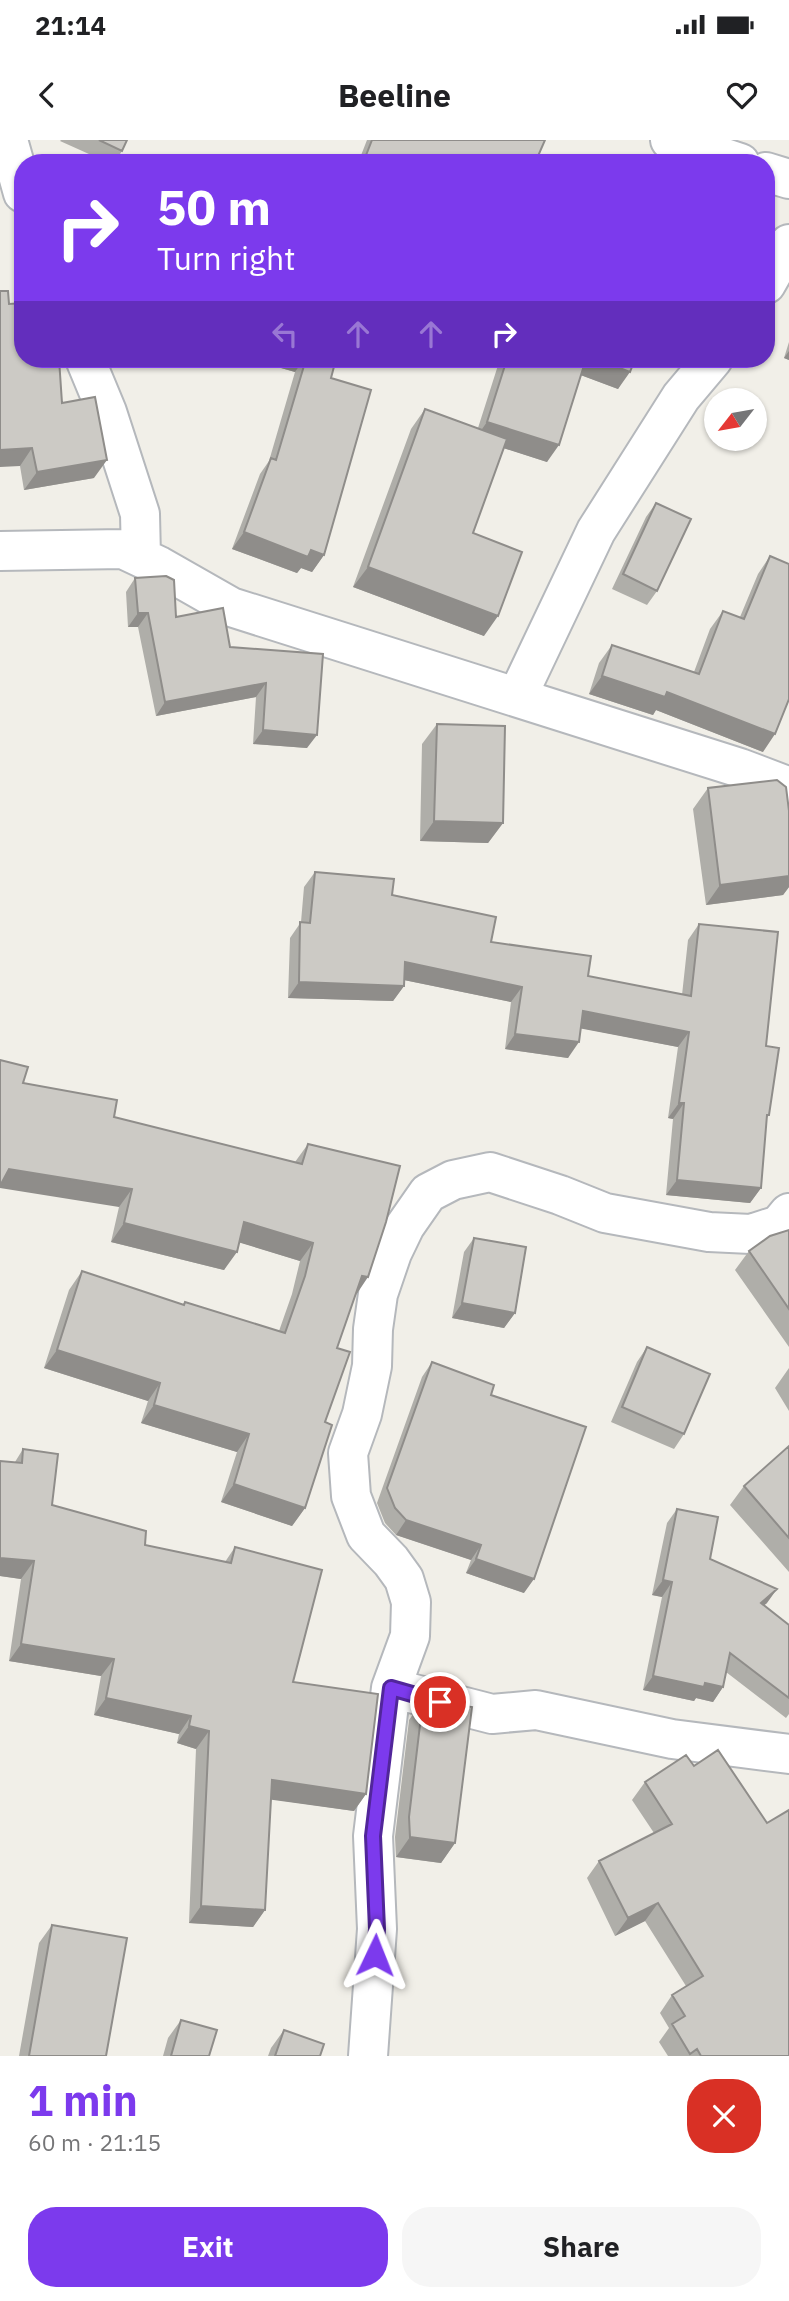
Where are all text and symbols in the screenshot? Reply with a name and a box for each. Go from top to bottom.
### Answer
text: 21:14 [35,8,106,42]
text: Beeline [338,74,451,116]
icon: back [28,76,66,114]
icon: heart [723,76,761,114]
text: 50 m [157,175,271,238]
icon: right [42,182,133,273]
text: Turn right [157,237,295,279]
icon: left [266,315,304,353]
icon: ahead [339,315,377,353]
icon: ahead [412,315,450,353]
icon: right [485,315,523,353]
north arrow [704,388,766,452]
map controls [704,388,767,451]
pin [410,1672,470,1732]
icon: arrive [421,1683,459,1721]
position arrow [338,1918,412,1992]
text: 1 min [28,2073,138,2128]
button: close [687,2079,761,2153]
text: 60 m · 21:15 [28,2127,161,2157]
button: Exit [28,2207,388,2287]
button: Share [402,2207,761,2287]

